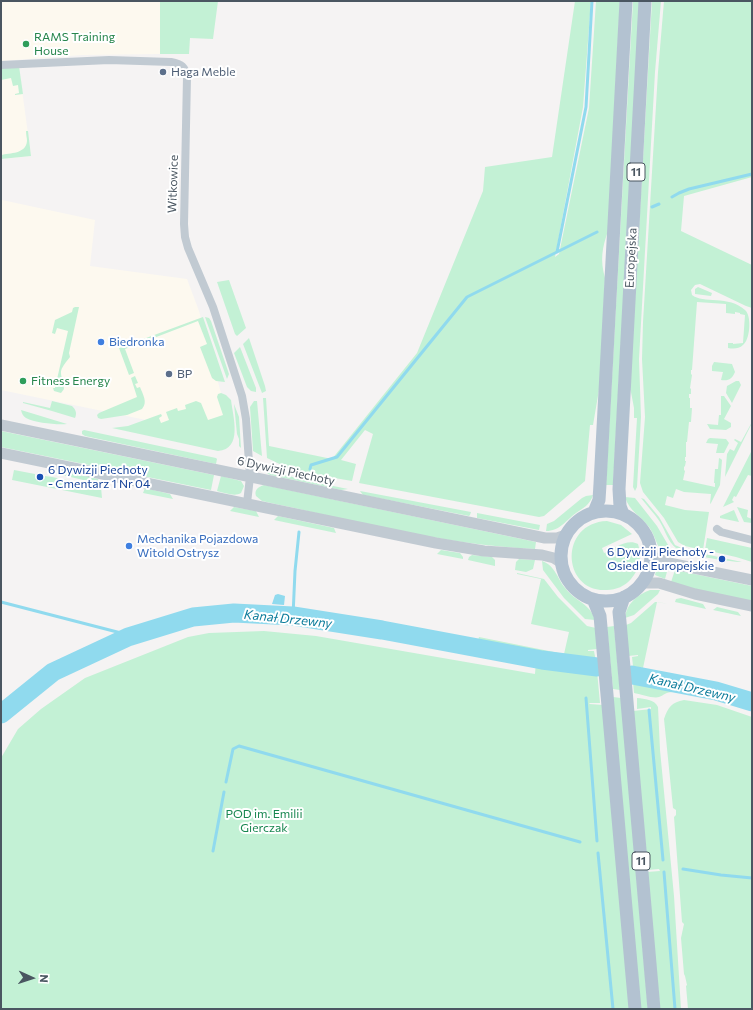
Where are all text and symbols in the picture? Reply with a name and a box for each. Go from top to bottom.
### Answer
place label: RAMS Training House [34,30,115,58]
marker: RAMS Training House [21,39,31,49]
place label: Haga Meble [171,65,236,79]
marker: Haga Meble [158,67,168,77]
street label: Witkowice [165,155,181,213]
road number: 11 [627,163,645,181]
street label: Europejska [622,228,640,288]
place label: Biedronka [109,335,165,349]
marker: Biedronka [96,337,106,347]
place label: BP [177,367,192,381]
marker: BP [164,369,174,379]
place label: Fitness Energy [31,374,110,388]
marker: Fitness Energy [18,376,28,386]
street label: 6 Dywizji Piechoty [236,454,336,488]
place label: 6 Dywizji Piechoty - Cmentarz 1 Nr 04 [48,463,150,491]
marker: 6 Dywizji Piechoty - Cmentarz 1 Nr 04 [35,472,45,482]
place label: Mechanika Pojazdowa Witold Ostrysz [137,532,258,560]
marker: Mechanika Pojazdowa Witold Ostrysz [124,541,134,551]
place label: 6 Dywizji Piechoty - Osiedle Europejskie [607,545,714,573]
marker: 6 Dywizji Piechoty - Osiedle Europejskie [717,554,727,564]
water label: Kanał Drzewny [243,607,333,631]
water label: Kanał Drzewny [647,670,737,706]
park label: POD im. Emilii Gierczak [225,807,303,835]
road number: 11 [632,852,650,870]
north arrow [12,958,52,998]
text: N [38,974,51,983]

